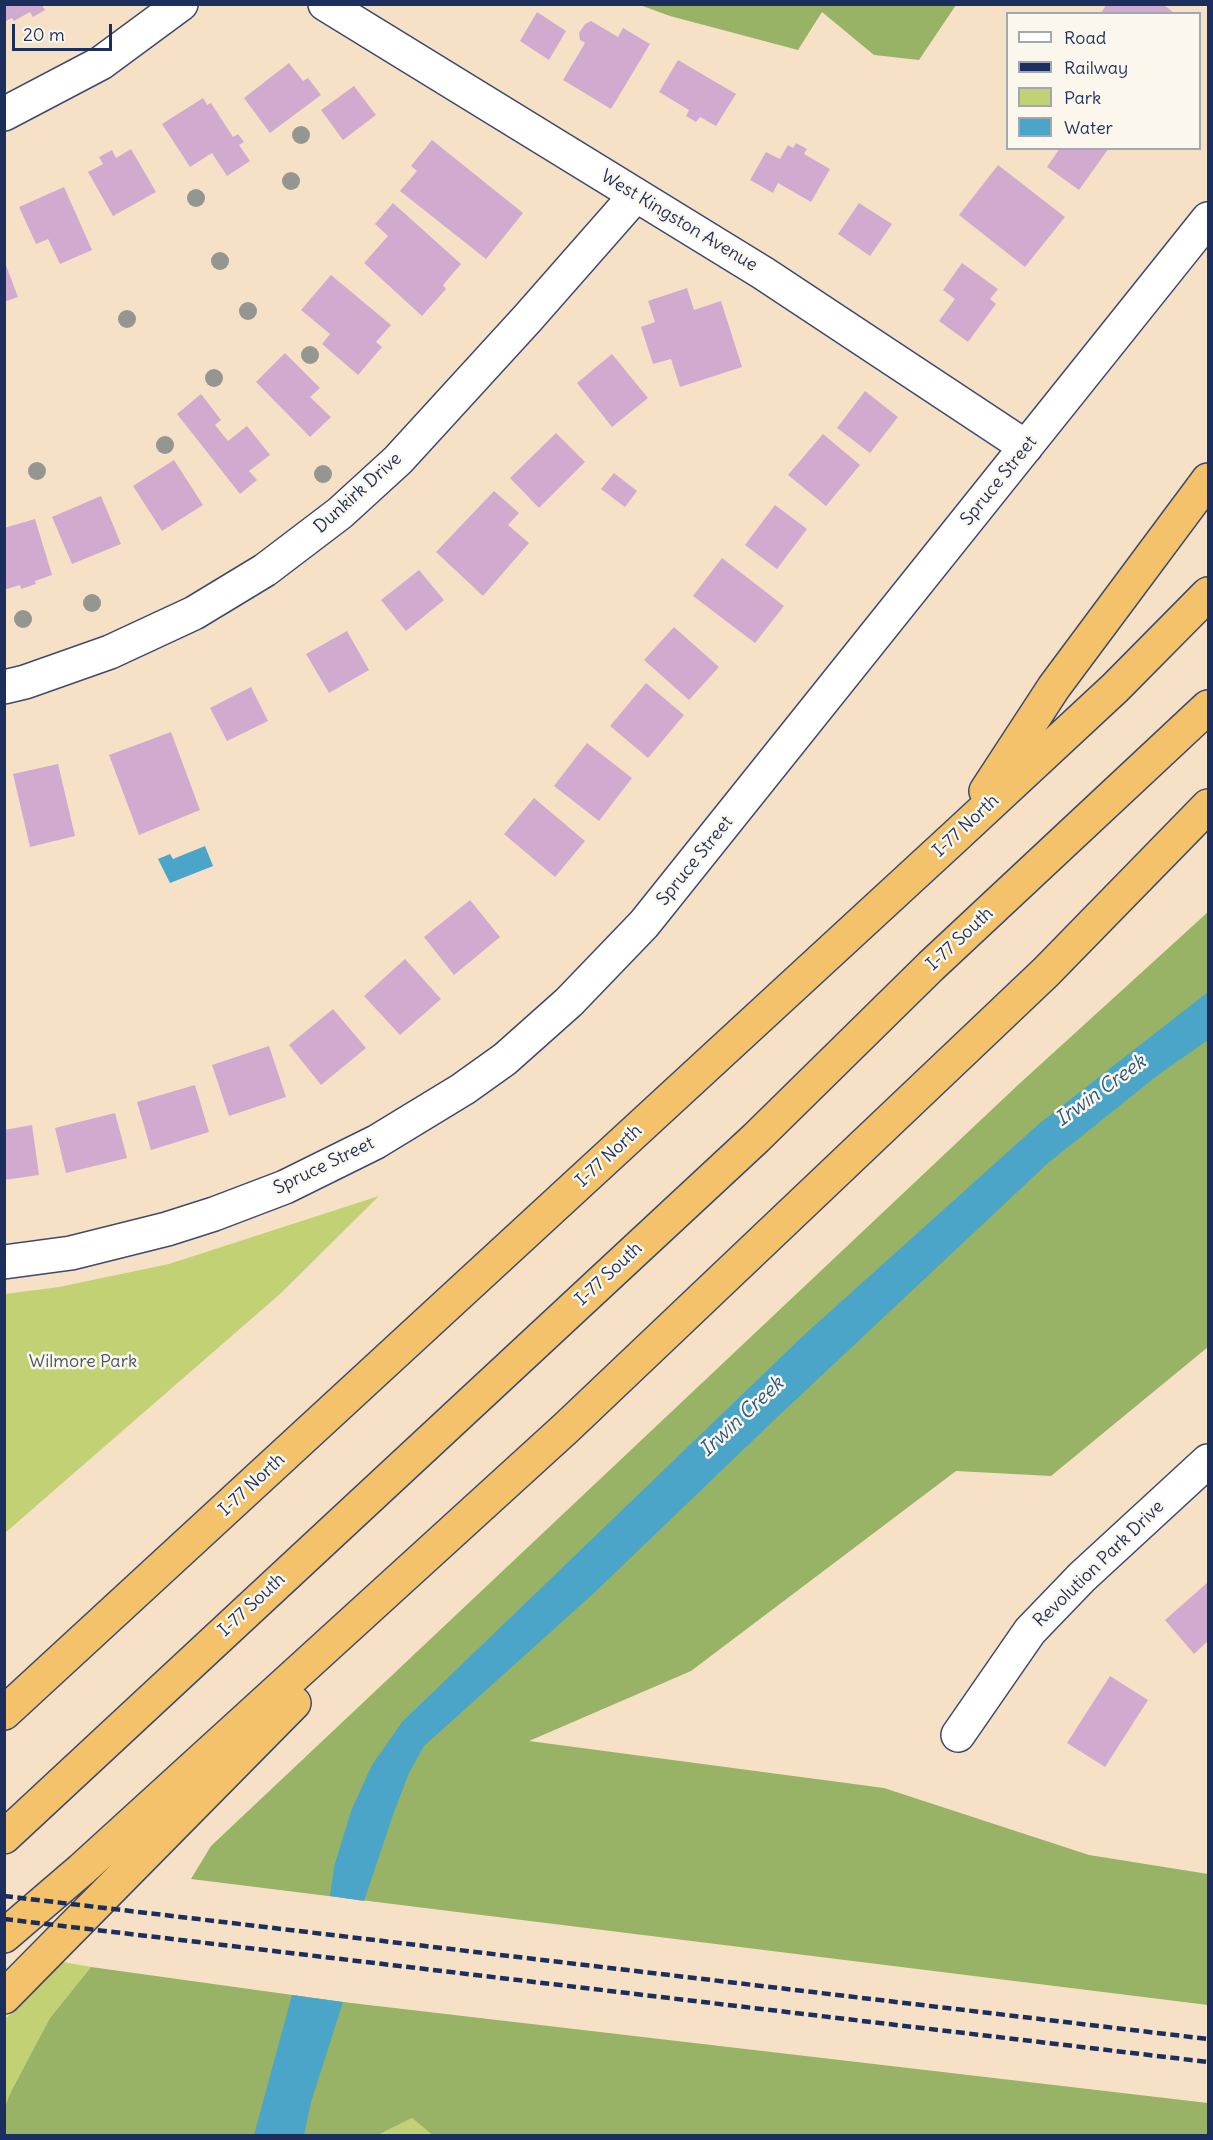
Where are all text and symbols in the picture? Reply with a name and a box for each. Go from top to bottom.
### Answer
scale bar [15,12,116,50]
legend [1006,12,1201,150]
text: 20 m [23,23,65,46]
text: Road [1064,26,1106,49]
text: Railway [1064,56,1128,79]
text: Park [1064,86,1101,109]
text: Water [1064,116,1113,139]
street label: West Kingston Avenue [597,166,761,276]
street label: Spruce Street [956,432,1042,530]
street label: Dunkirk Drive [310,448,406,538]
street label: I-77 North [929,790,1003,862]
street label: Spruce Street [652,812,738,910]
street label: I-77 South [922,903,998,975]
water label: Irwin Creek [1051,1050,1151,1132]
street label: I-77 North [572,1120,646,1192]
street label: Spruce Street [270,1132,378,1200]
street label: I-77 South [571,1238,647,1310]
park label: Wilmore Park [29,1351,137,1373]
water label: Irwin Creek [695,1372,789,1462]
street label: I-77 North [215,1449,289,1521]
street label: Revolution Park Drive [1029,1496,1169,1632]
street label: I-77 South [214,1569,290,1641]

